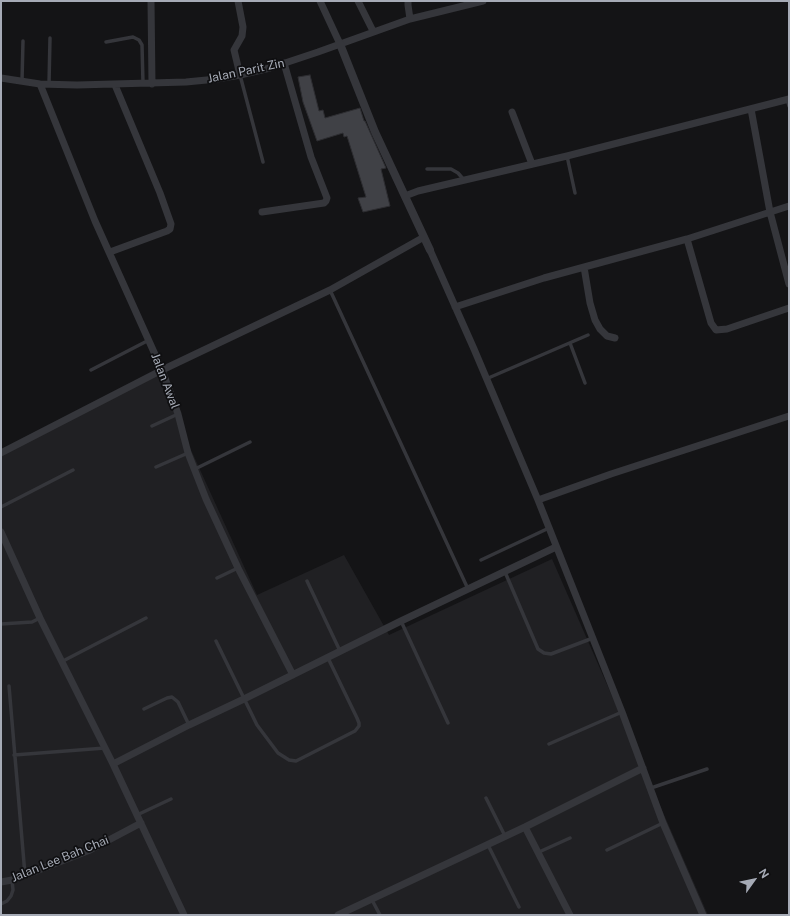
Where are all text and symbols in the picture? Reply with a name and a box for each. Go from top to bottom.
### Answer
street label: Jalan Parit Zin [206,56,286,86]
street label: Jalan Awal [148,351,182,411]
street label: Jalan Lee Bah Chai [9,833,111,885]
north arrow [734,860,774,900]
text: N [757,867,771,880]

